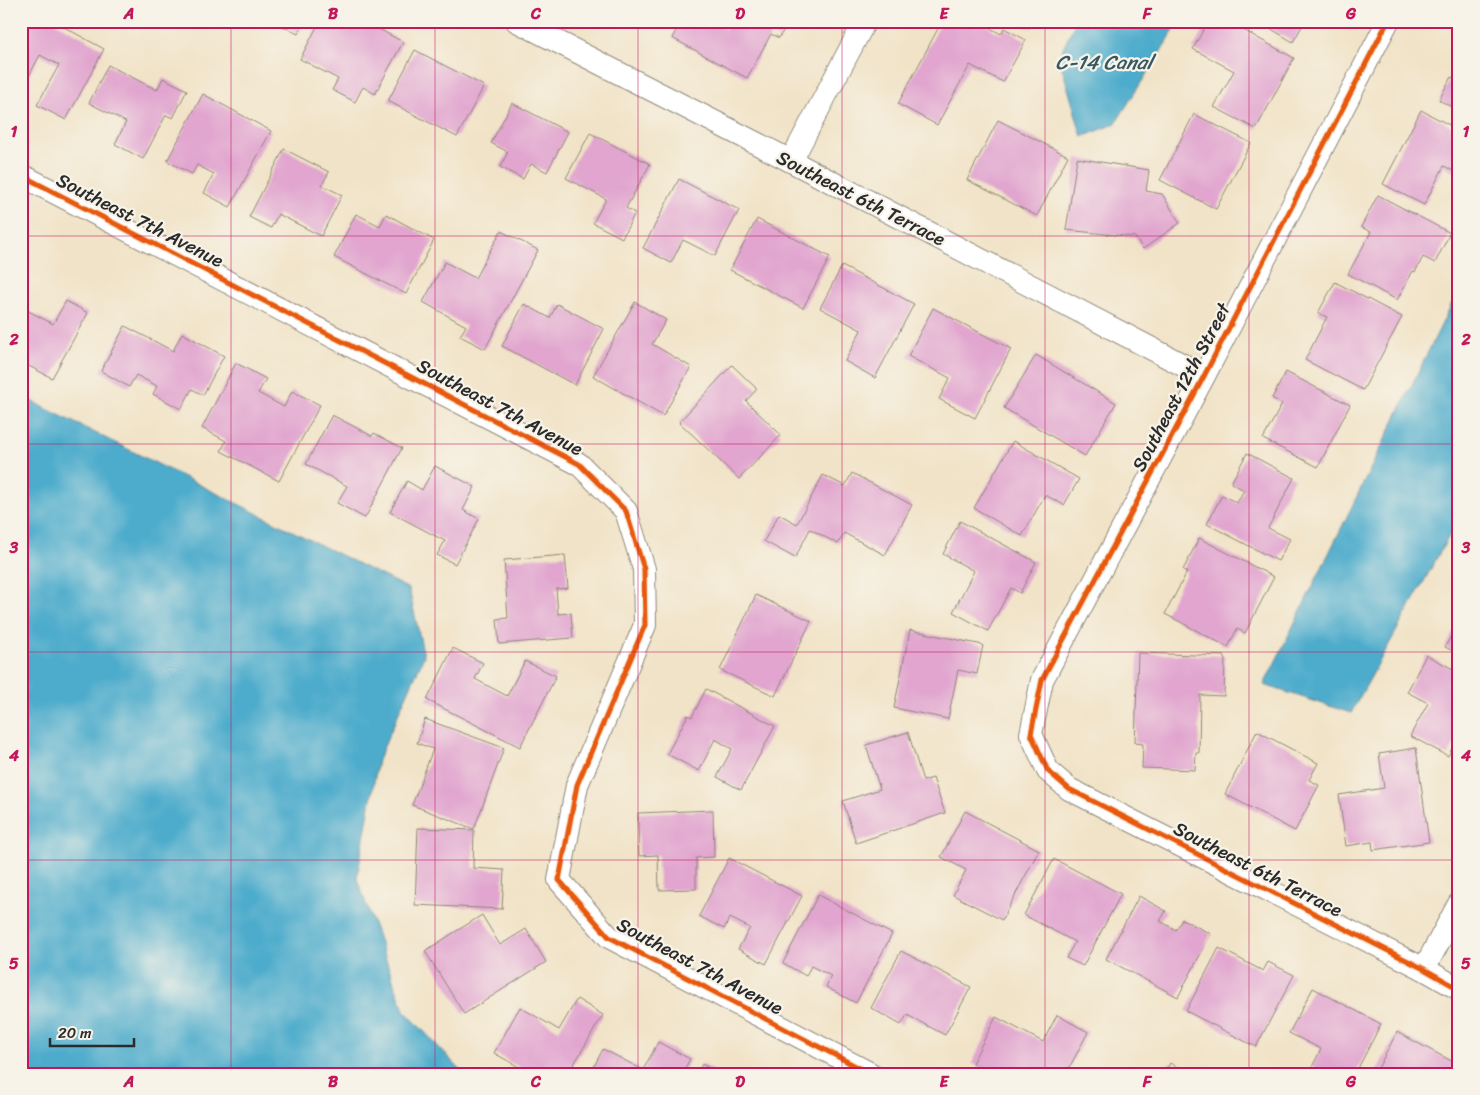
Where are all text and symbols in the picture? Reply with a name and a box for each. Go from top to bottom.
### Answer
text: A [123,0,134,28]
text: B [328,0,339,28]
text: C [530,0,542,28]
text: D [735,0,745,28]
text: E [940,0,950,28]
text: F [1142,0,1153,28]
text: G [1345,0,1357,28]
water label: C-14 Canal [1055,45,1157,80]
text: 1 [11,117,18,146]
text: 1 [1463,117,1470,146]
street label: Southeast 6th Terrace [771,141,951,255]
street label: Southeast 7th Avenue [50,163,230,277]
street label: Southeast 12th Street [1122,295,1240,477]
text: 2 [8,325,19,354]
text: 2 [1460,325,1471,354]
street label: Southeast 7th Avenue [411,349,589,465]
text: 3 [9,533,19,562]
text: 3 [1461,533,1471,562]
text: 4 [8,741,19,770]
text: 4 [1460,741,1471,770]
street label: Southeast 6th Terrace [1168,812,1348,926]
street label: Southeast 7th Avenue [611,908,789,1024]
text: 5 [9,949,19,978]
text: 5 [1461,949,1471,978]
scale bar [50,1015,134,1047]
text: 20 m [58,1020,92,1046]
text: A [123,1067,134,1095]
text: B [328,1067,339,1095]
text: C [530,1067,542,1095]
text: D [735,1067,745,1095]
text: E [940,1067,950,1095]
text: F [1142,1067,1153,1095]
text: G [1345,1067,1357,1095]

